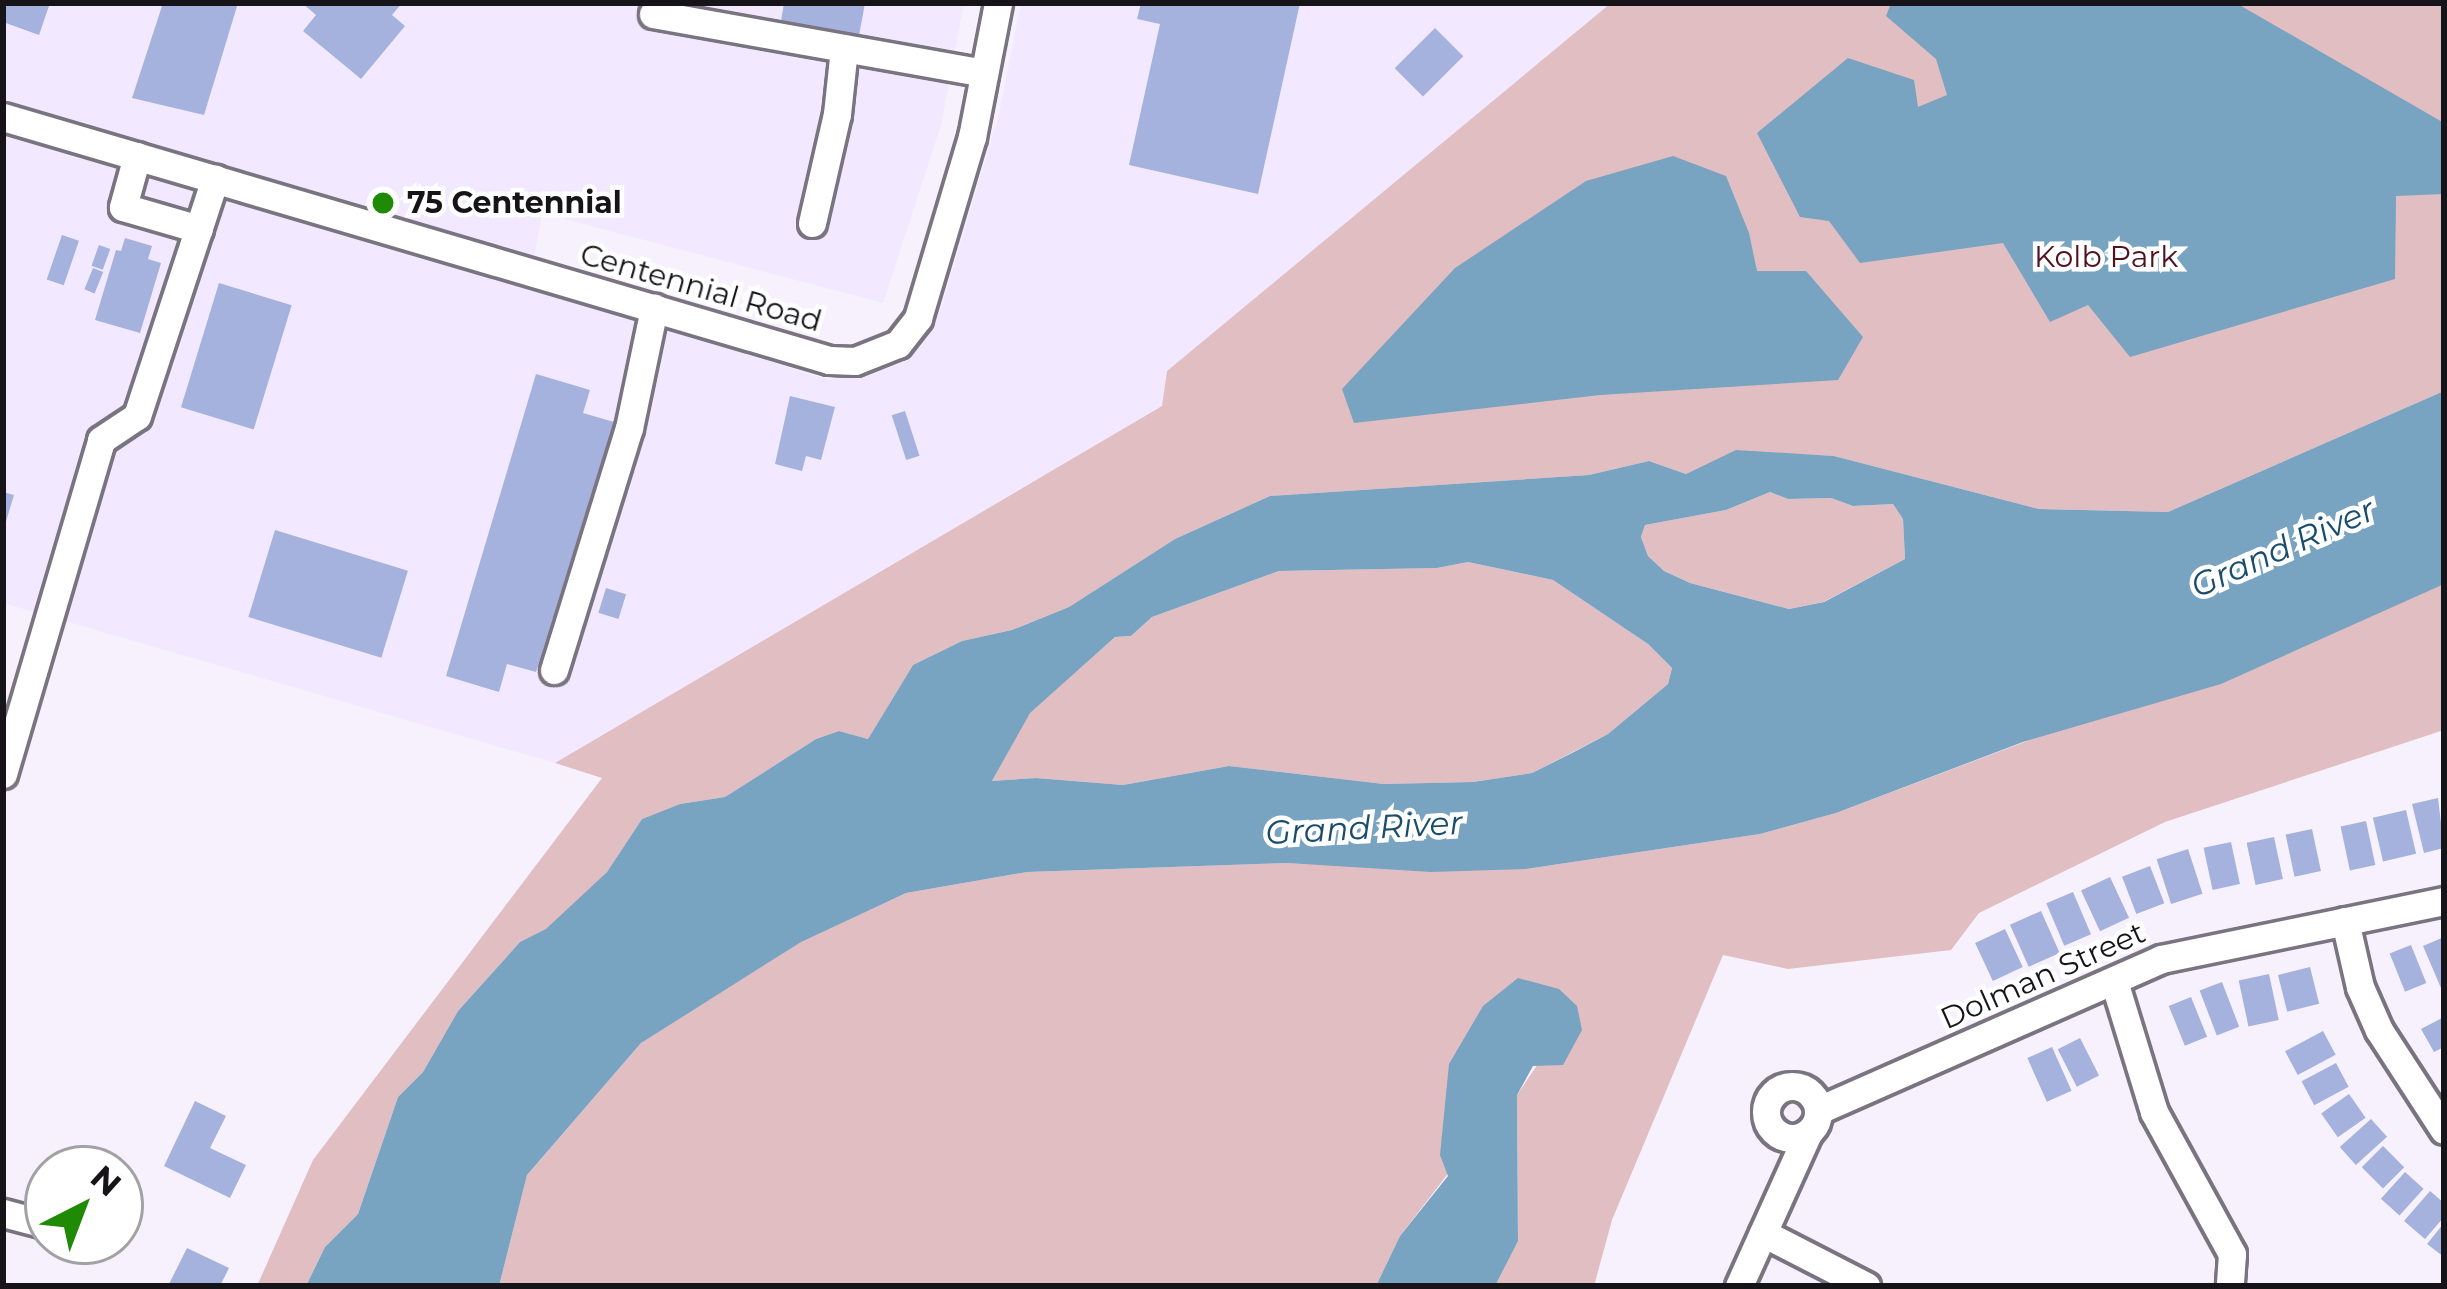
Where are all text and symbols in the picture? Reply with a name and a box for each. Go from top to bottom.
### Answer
place label: 75 Centennial [407,185,622,221]
marker: 75 Centennial [370,190,396,216]
street label: Centennial Road [576,236,826,340]
park label: Kolb Park [2034,239,2178,275]
water label: Grand River [2185,490,2381,606]
water label: Grand River [1264,803,1464,853]
street label: Dolman Street [1935,915,2151,1037]
north arrow [24,1145,144,1265]
text: N [83,1157,129,1204]

